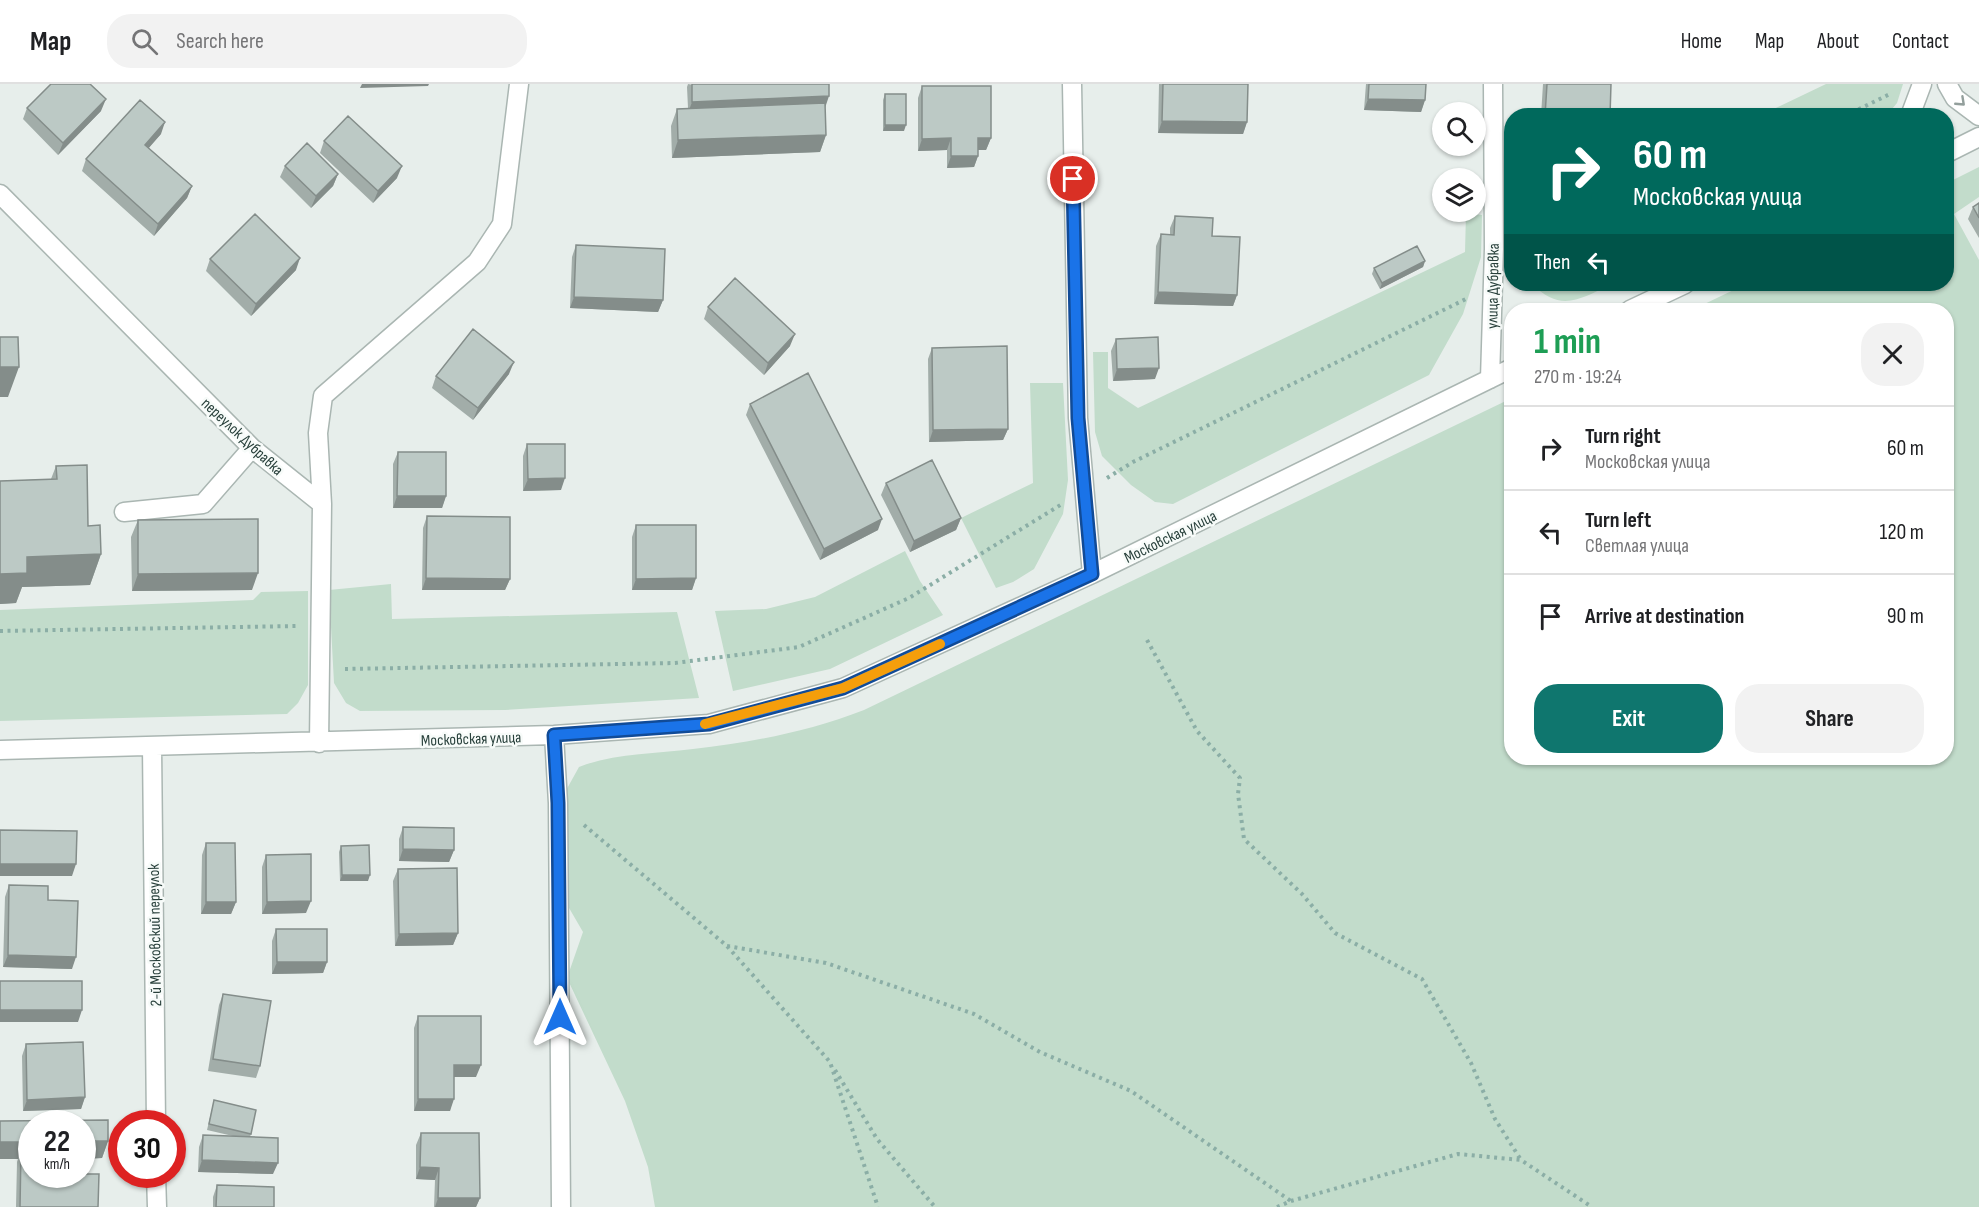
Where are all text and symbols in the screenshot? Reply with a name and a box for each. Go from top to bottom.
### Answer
search box [107,14,527,68]
text: Map [30,25,71,58]
icon: search [128,25,161,58]
text: Search here [176,28,264,55]
text: Home [1681,29,1722,54]
text: Map [1755,29,1784,54]
text: About [1817,29,1859,54]
text: Contact [1892,29,1949,54]
one-way arrow [1954,95,1965,106]
map controls [1432,102,1486,222]
button: search [1432,102,1486,156]
text: 60 m [1633,130,1707,181]
icon: right [1534,132,1612,210]
pin [1047,153,1098,204]
icon: arrive [1056,162,1089,195]
button: layers [1432,168,1486,222]
text: Московская улица [1633,181,1802,213]
street label: улица Дубравка [1483,243,1504,329]
icon: left [1582,246,1615,279]
text: Then [1534,249,1570,276]
text: 1 min [1534,321,1601,364]
button: close [1861,323,1924,386]
text: 270 m · 19:24 [1534,365,1622,389]
street label: переулок Дубравка [197,394,287,480]
text: Turn right [1585,423,1661,450]
icon: right [1534,432,1567,465]
text: 60 m [1887,435,1924,462]
text: Московская улица [1585,450,1710,474]
street label: Московская улица [1121,507,1220,568]
text: Turn left [1585,507,1651,534]
icon: left [1534,516,1567,549]
text: 120 m [1880,519,1924,546]
text: Светлая улица [1585,534,1689,558]
icon: arrive [1534,600,1567,633]
text: Arrive at destination [1585,603,1744,630]
text: 90 m [1887,603,1924,630]
button: Exit [1534,684,1723,753]
button: Share [1735,684,1924,753]
street label: Московская улица [421,728,521,751]
street label: 2-й Московский переулок [145,863,166,1006]
position arrow [528,985,592,1049]
speed limit sign: 30 [108,1110,186,1188]
text: 22 [44,1124,70,1160]
text: km/h [44,1155,70,1174]

